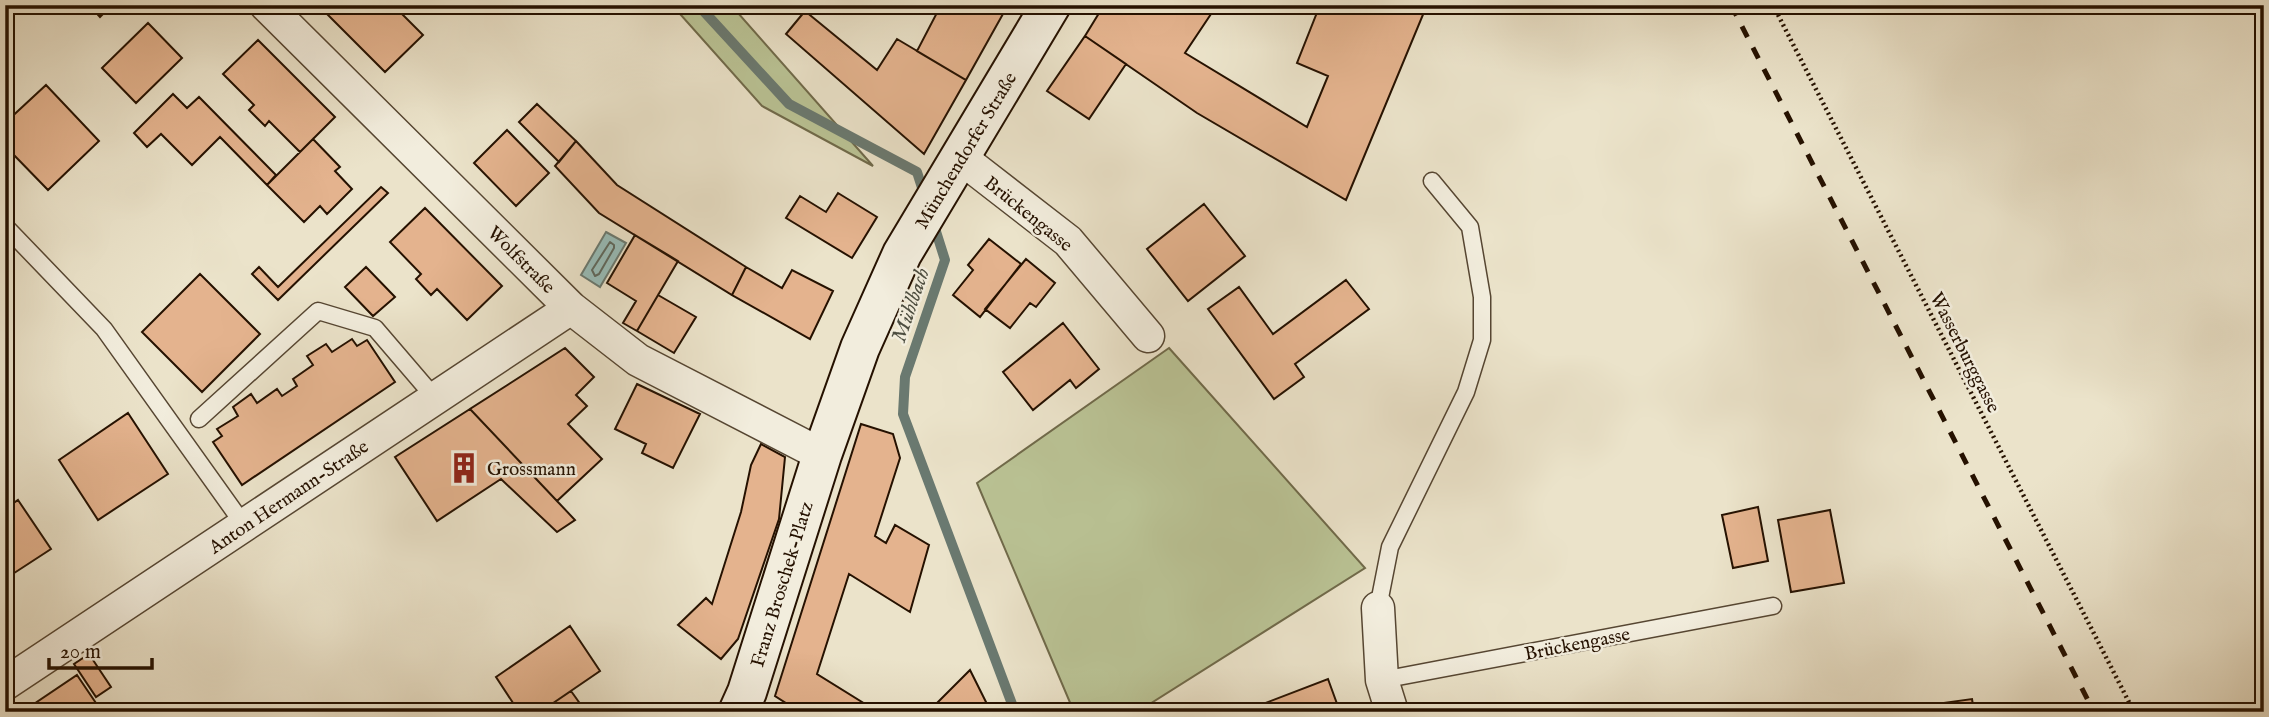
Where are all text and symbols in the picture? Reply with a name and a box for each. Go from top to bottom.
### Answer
street label: Münchendorfer Straße [910,68,1023,234]
street label: Brückengasse [979,172,1077,258]
street label: Wolfstraße [482,221,560,300]
water label: Mühlbach [886,265,937,346]
street label: Wasserburggasse [1924,289,2005,417]
street label: Anton Hermann-Straße [204,435,374,561]
building icon: Grossmann [447,451,481,485]
place label: Grossmann [487,458,576,482]
street label: Franz Broschek-Platz [746,499,820,670]
street label: Brückengasse [1523,623,1632,667]
scale bar [49,626,152,670]
text: 20 m [60,639,101,666]

